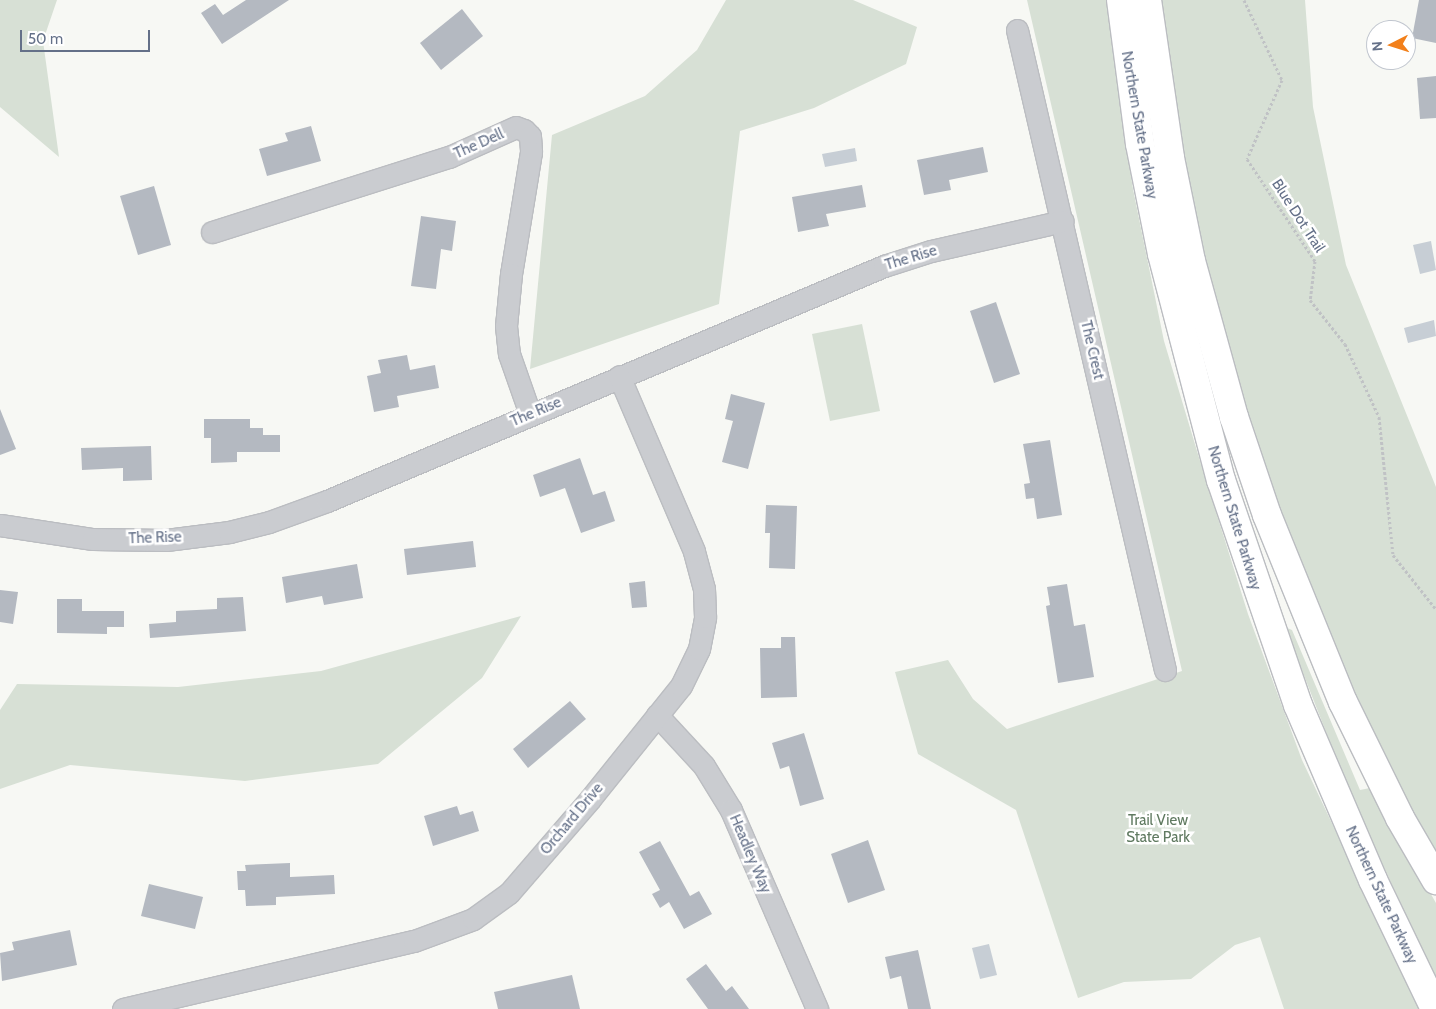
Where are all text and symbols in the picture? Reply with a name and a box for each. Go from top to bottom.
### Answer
scale bar [22,20,152,52]
north arrow [1366,20,1416,70]
text: 50 m [28,30,63,48]
text: N [1368,41,1386,52]
street label: Northern State Parkway [1117,50,1161,200]
street label: The Dell [451,125,507,163]
street label: Blue Dot Trail [1268,176,1328,256]
street label: The Rise [883,242,939,274]
street label: The Crest [1077,319,1107,381]
street label: The Rise [508,393,564,431]
street label: Northern State Parkway [1204,444,1264,592]
street label: The Rise [128,528,182,548]
street label: Orchard Drive [537,780,607,858]
park label: Trail View State Park [1126,811,1190,846]
street label: Headley Way [725,812,775,896]
street label: Northern State Parkway [1341,823,1421,967]

